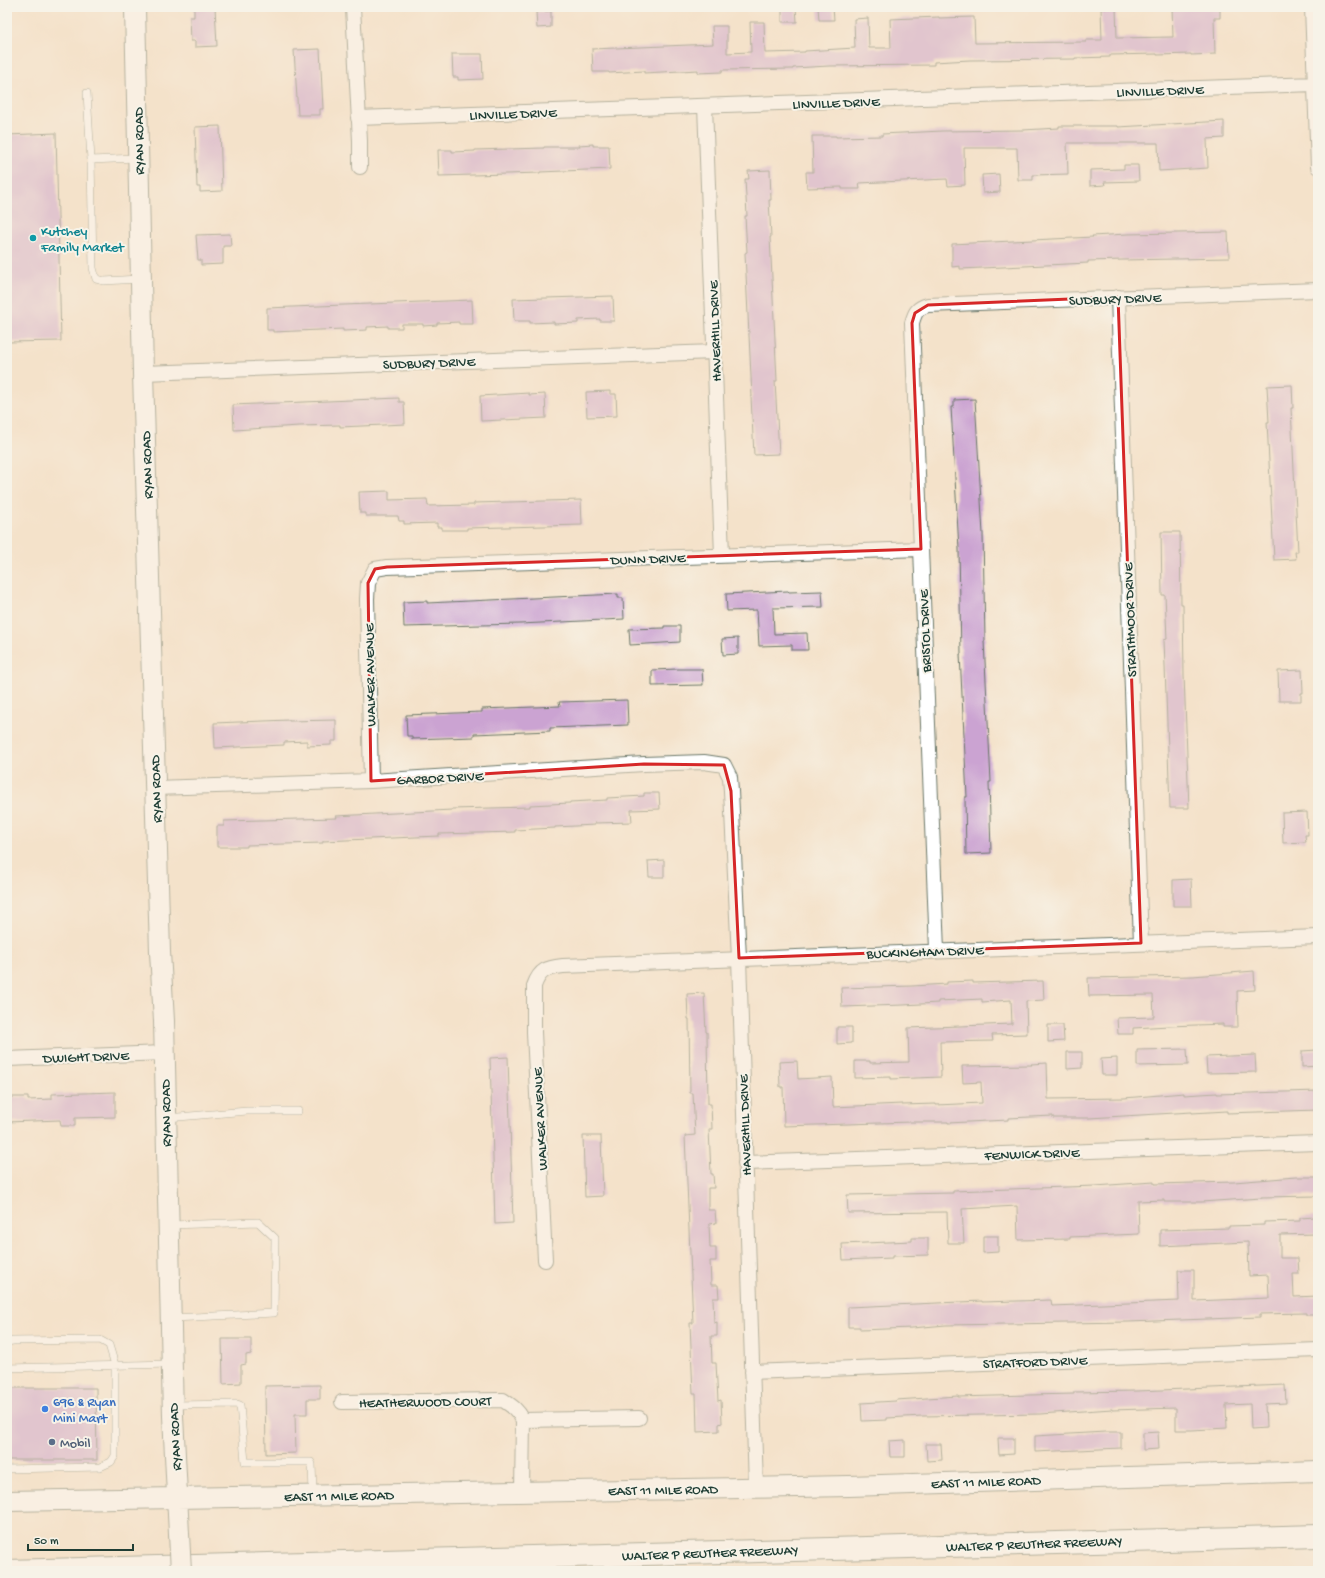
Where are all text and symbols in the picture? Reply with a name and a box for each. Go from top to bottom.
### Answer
street label: LINVILLE DRIVE [1116,82,1205,103]
street label: LINVILLE DRIVE [792,94,881,115]
street label: LINVILLE DRIVE [469,105,558,126]
street label: RYAN ROAD [131,106,150,175]
place label: Kutchey Family Market [40,224,125,257]
marker: Kutchey Family Market [28,233,38,243]
street label: HAVERHILL DRIVE [706,279,727,382]
street label: SUDBURY DRIVE [1069,290,1163,311]
street label: SUDBURY DRIVE [383,354,477,375]
street label: RYAN ROAD [139,430,158,499]
street label: DUNN DRIVE [609,551,687,570]
street label: STRATHMOOR DRIVE [1121,561,1142,677]
street label: BRISTOL DRIVE [917,588,936,674]
street label: WALKER AVENUE [362,622,381,727]
street label: RYAN ROAD [148,754,167,823]
street label: GARBOR DRIVE [396,769,485,790]
street label: BUCKINGHAM DRIVE [865,943,985,964]
street label: DWIGHT DRIVE [42,1048,131,1069]
street label: WALKER AVENUE [530,1066,553,1171]
street label: HAVERHILL DRIVE [736,1073,757,1176]
street label: RYAN ROAD [158,1078,177,1147]
street label: FENWICK DRIVE [983,1145,1081,1166]
street label: STRATFORD DRIVE [983,1353,1089,1374]
street label: HEATHERWOOD COURT [359,1394,492,1413]
place label: 696 & Ryan Mini Mart [53,1395,116,1428]
street label: RYAN ROAD [166,1402,187,1471]
marker: 696 & Ryan Mini Mart [40,1404,50,1414]
place label: Mobil [60,1436,91,1453]
marker: Mobil [47,1437,57,1447]
street label: EAST 11 MILE ROAD [931,1473,1042,1494]
street label: EAST 11 MILE ROAD [608,1482,719,1501]
street label: EAST 11 MILE ROAD [284,1488,395,1507]
scale bar [28,1526,133,1552]
street label: WALTER P REUTHER FREEWAY [946,1534,1123,1557]
text: 50 m [34,1535,59,1549]
street label: WALTER P REUTHER FREEWAY [622,1543,799,1566]

